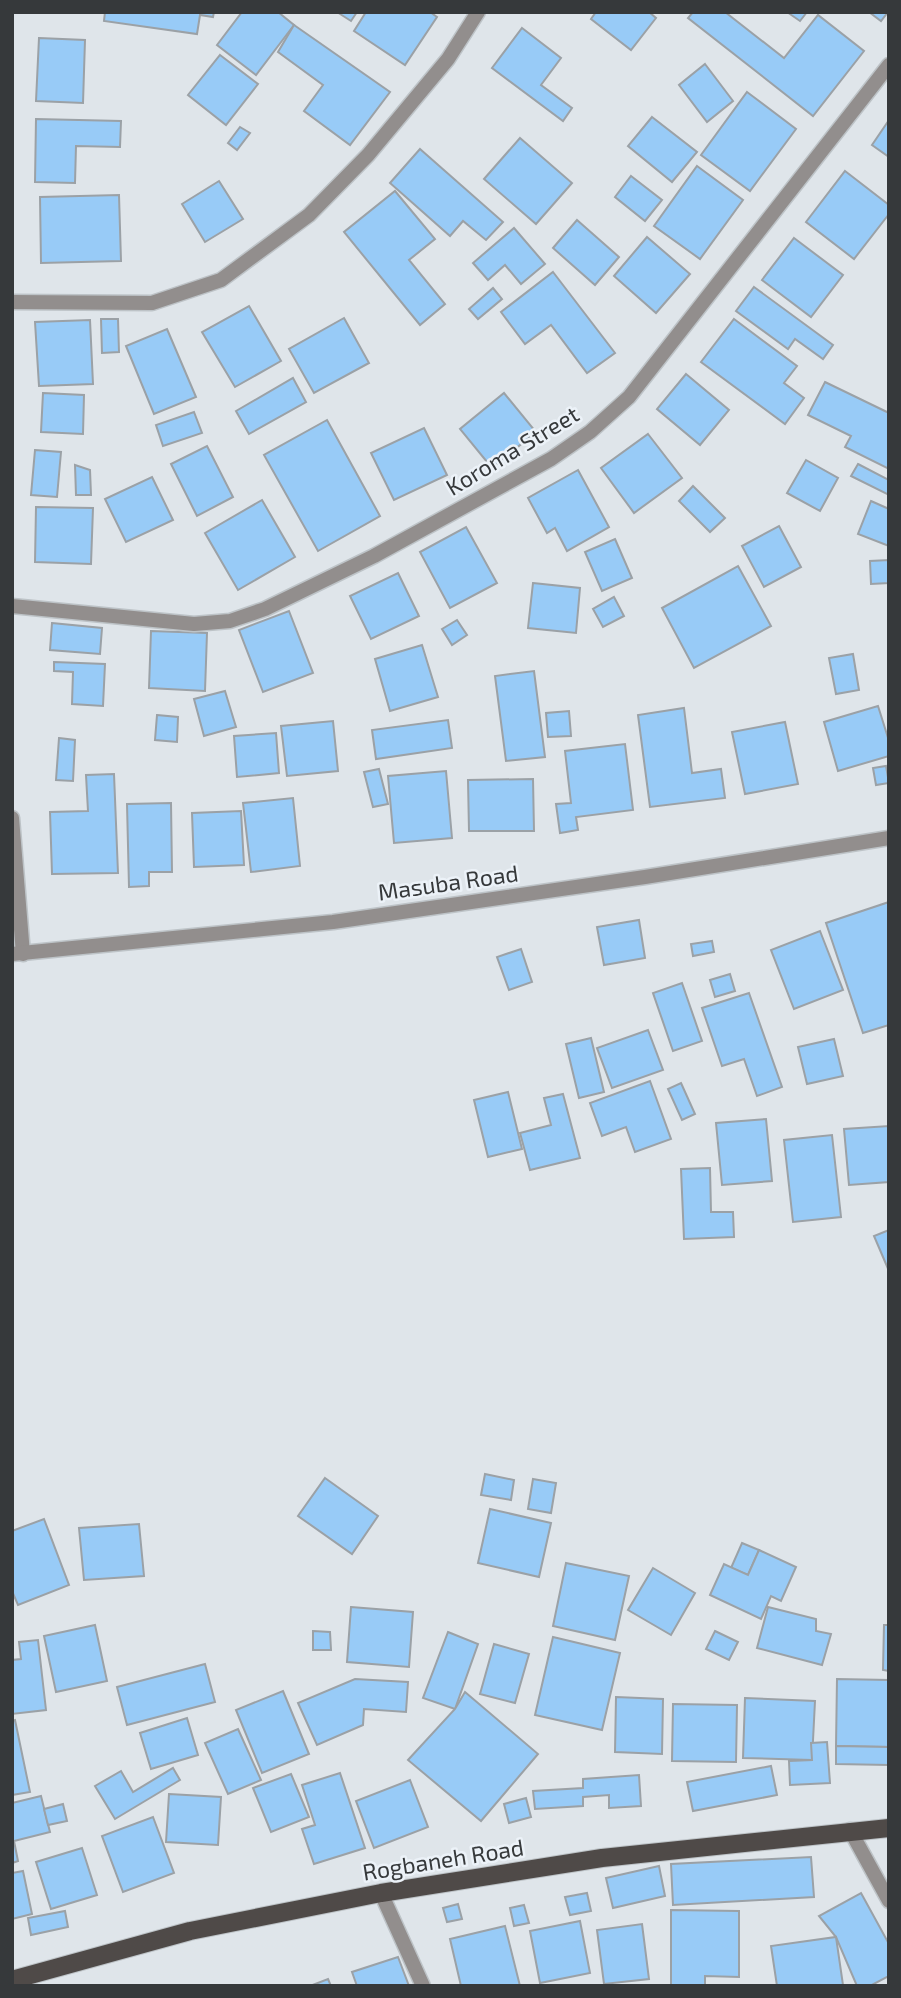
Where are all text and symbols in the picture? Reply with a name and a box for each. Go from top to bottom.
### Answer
street label: Koroma Street [440,399,584,501]
street label: Masuba Road [376,858,520,906]
street label: Rogbaneh Road [360,1832,526,1886]

